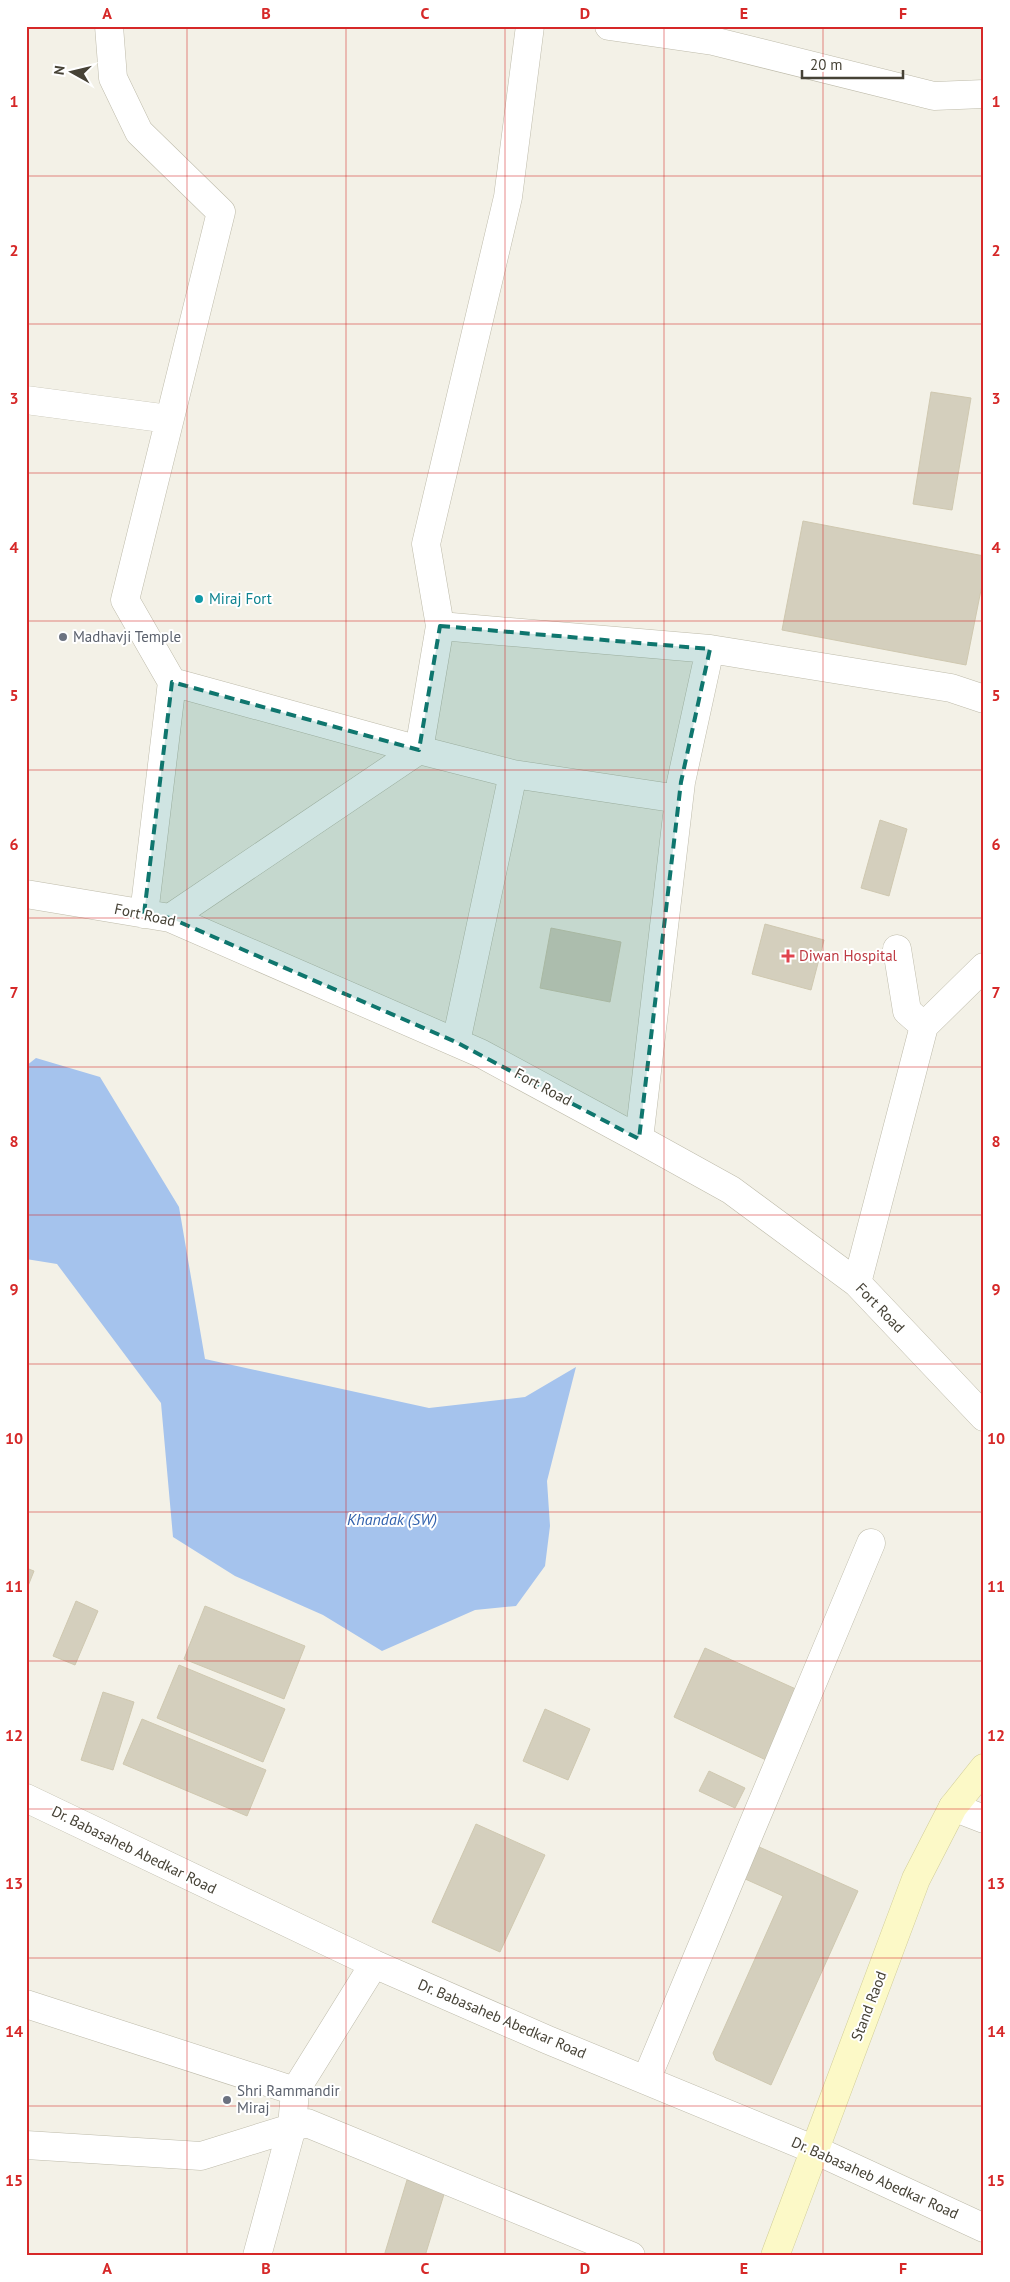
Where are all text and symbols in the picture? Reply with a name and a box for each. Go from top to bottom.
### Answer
text: A [102,3,112,23]
text: B [261,3,271,23]
text: C [421,3,430,23]
text: D [580,3,590,23]
text: E [740,3,748,23]
text: F [899,3,907,23]
north arrow [48,48,98,98]
scale bar [802,48,904,80]
text: 20 m [810,55,843,74]
text: N [50,64,69,76]
text: 1 [9,91,19,111]
text: 1 [991,91,1001,111]
text: 2 [9,240,19,260]
text: 2 [991,240,1001,260]
text: 3 [9,388,19,408]
text: 3 [991,388,1001,408]
text: 4 [9,537,19,557]
text: 4 [991,537,1001,557]
place label: Miraj Fort [209,589,272,608]
marker: Miraj Fort [193,593,205,605]
place label: Madhavji Temple [73,627,181,646]
marker: Madhavji Temple [57,631,69,643]
text: 5 [9,685,19,705]
text: 5 [991,685,1001,705]
text: 6 [9,834,19,854]
text: 6 [991,834,1001,854]
street label: Fort Road [113,899,178,930]
place label: Diwan Hospital [799,946,898,965]
marker: Diwan Hospital [781,949,795,963]
text: 7 [9,982,19,1002]
text: 7 [991,982,1001,1002]
street label: Fort Road [511,1064,575,1110]
text: 8 [9,1131,19,1151]
text: 8 [991,1131,1001,1151]
text: 9 [9,1279,19,1299]
street label: Fort Road [852,1279,909,1337]
text: 9 [991,1279,1001,1299]
text: 10 [5,1428,23,1448]
text: 10 [987,1428,1005,1448]
water label: Khandak (SW) [347,1509,437,1529]
text: 11 [5,1576,23,1596]
text: 11 [987,1576,1005,1596]
text: 12 [5,1725,23,1745]
text: 12 [987,1725,1005,1745]
street label: Dr. Babasaheb Abedkar Road [49,1801,220,1898]
text: 13 [5,1873,23,1893]
text: 13 [987,1873,1005,1893]
street label: Stand Raod [847,1968,891,2043]
street label: Dr. Babasaheb Abedkar Road [415,1974,589,2063]
text: 14 [5,2021,23,2041]
text: 14 [987,2021,1005,2041]
place label: Shri Rammandir Miraj [237,2081,340,2117]
marker: Shri Rammandir Miraj [221,2094,233,2106]
street label: Dr. Babasaheb Abedkar Road [789,2132,962,2223]
text: 15 [5,2170,23,2190]
text: 15 [987,2170,1005,2190]
text: A [102,2258,112,2278]
text: B [261,2258,271,2278]
text: C [421,2258,430,2278]
text: D [580,2258,590,2278]
text: E [740,2258,748,2278]
text: F [899,2258,907,2278]

